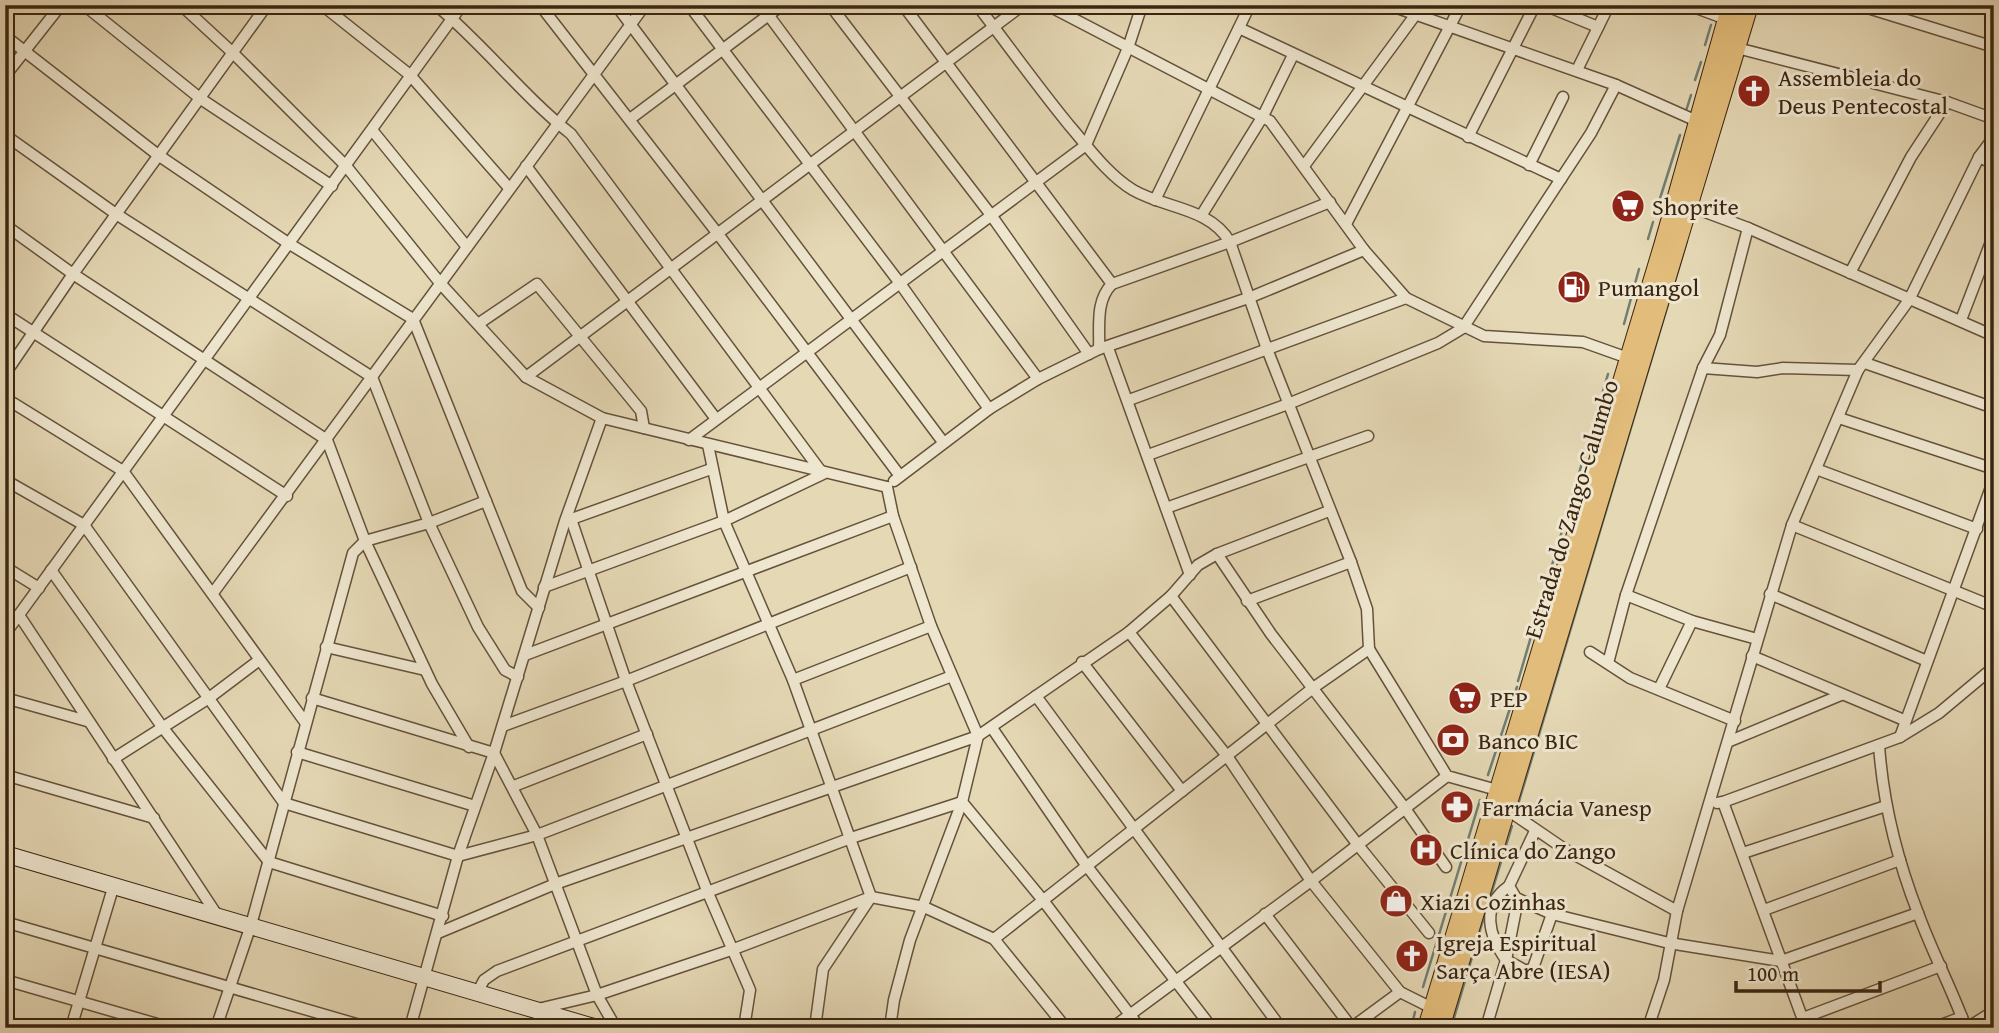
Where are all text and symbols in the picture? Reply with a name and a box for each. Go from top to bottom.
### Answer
place label: Assembleia do Deus Pentecostal [1778,60,1948,123]
church icon: Assembleia do Deus Pentecostal [1735,72,1773,110]
supermarket icon: Shoprite [1609,187,1647,225]
place label: Shoprite [1652,189,1739,224]
fuel station icon: Pumangol [1555,268,1593,306]
place label: Pumangol [1598,270,1700,305]
street label: Estrada do Zango-Calumbo [1515,375,1627,643]
supermarket icon: PEP [1446,679,1484,717]
place label: PEP [1490,681,1528,716]
bank icon: Banco BIC [1434,721,1472,759]
place label: Banco BIC [1478,723,1579,758]
pharmacy icon: Farmácia Vanesp [1438,788,1476,826]
place label: Farmácia Vanesp [1482,790,1652,825]
hospital icon: Clínica do Zango [1407,831,1445,869]
place label: Clínica do Zango [1450,833,1616,868]
shop icon: Xiazi Cozinhas [1377,882,1415,920]
place label: Xiazi Cozinhas [1420,884,1566,919]
place label: Igreja Espiritual Sarça Abre (IESA) [1436,925,1611,988]
church icon: Igreja Espiritual Sarça Abre (IESA) [1393,937,1431,975]
scale bar [1736,949,1880,993]
text: 100 m [1747,958,1799,989]

